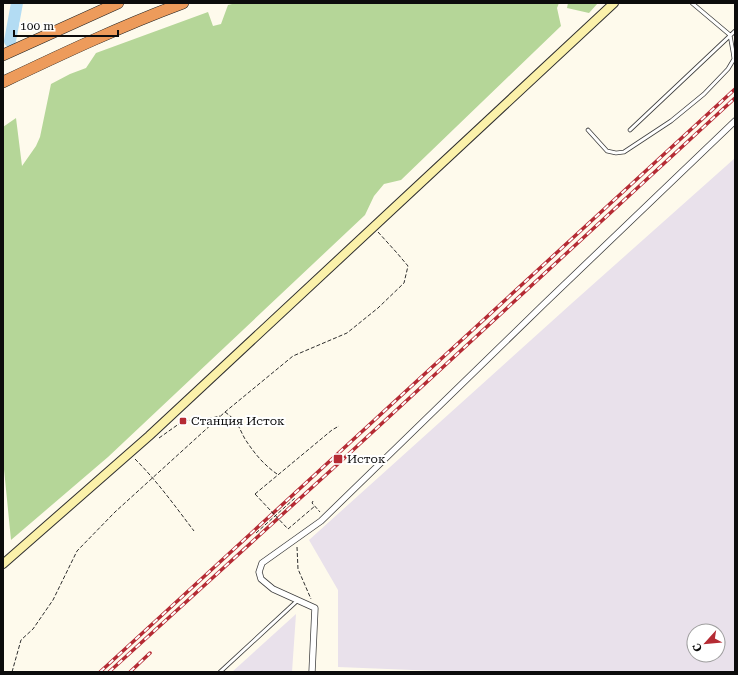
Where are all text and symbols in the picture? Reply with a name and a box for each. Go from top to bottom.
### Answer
scale bar [14,12,118,38]
text: 100 m [20,19,54,33]
place label: Станция Исток [191,414,285,428]
marker: Станция Исток [178,416,188,426]
place label: Исток [347,452,386,466]
marker: Исток [332,453,344,465]
north arrow [686,623,726,663]
text: С [690,641,705,654]

